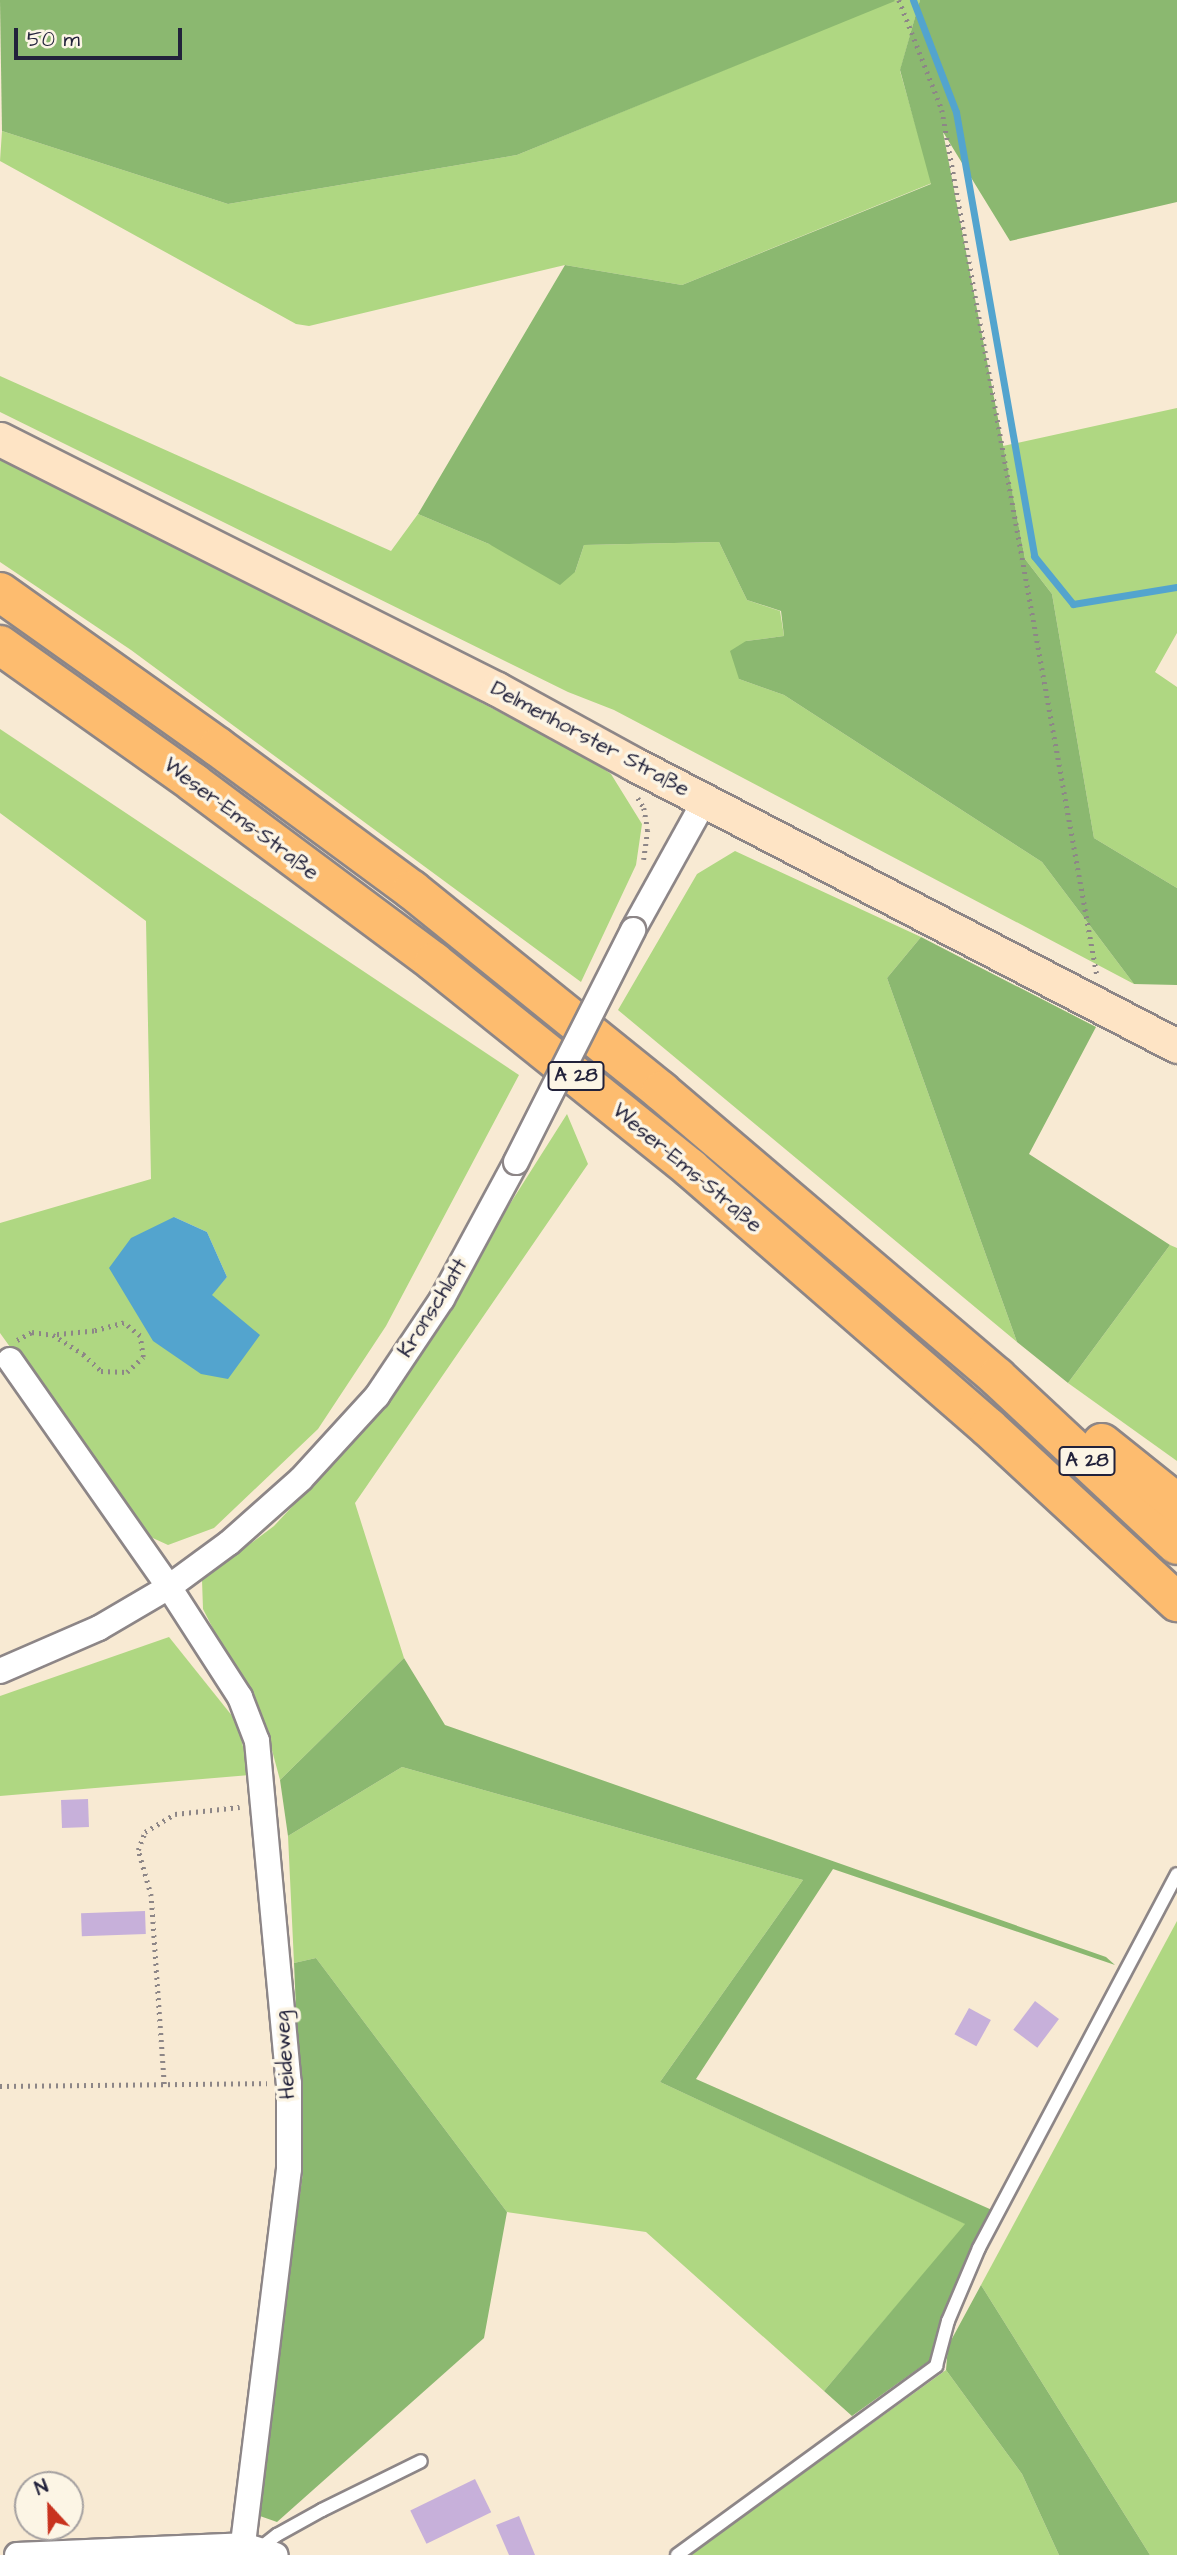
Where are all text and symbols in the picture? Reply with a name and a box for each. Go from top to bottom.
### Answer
scale bar [18,14,186,58]
text: 50 m [27,25,80,54]
street label: Delmenhorster Straße [486,676,694,802]
street label: Weser-Ems-Straße [159,753,323,885]
road number: A 28 [546,1060,606,1092]
street label: Weser-Ems-Straße [607,1098,767,1238]
street label: Kronschlatt [393,1254,473,1362]
road number: A 28 [1057,1446,1117,1476]
street label: Heideweg [269,2010,301,2100]
north arrow [14,2471,84,2541]
text: N [31,2473,52,2503]

